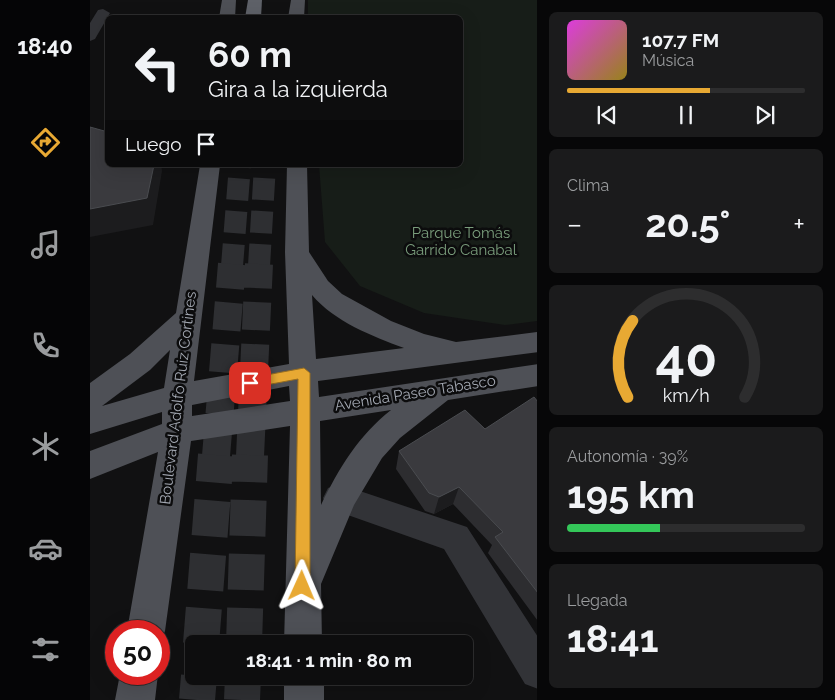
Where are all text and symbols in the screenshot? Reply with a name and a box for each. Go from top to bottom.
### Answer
text: 107.7 FM [642,29,719,51]
text: 18:40 [17,33,73,59]
text: 60 m [208,34,292,75]
icon: left [125,35,190,100]
text: Música [642,51,694,70]
text: Gira a la izquierda [208,76,388,102]
icon: previous [593,101,621,129]
icon: pause [672,101,700,129]
icon: next [751,101,779,129]
icon: directions [28,125,63,160]
icon: arrive [192,130,220,158]
text: Luego [125,133,182,155]
text: Clima [567,176,609,195]
text: 20.5° [645,201,730,246]
text: − [567,208,582,241]
text: + [793,208,805,241]
park label: Parque Tomás Garrido Canabal [405,224,518,259]
icon: music [28,227,63,262]
street label: Boulevard Adolfo Ruiz Cortines [156,290,200,506]
text: 40 [655,327,717,388]
icon: phone [28,328,63,363]
pin [229,362,271,404]
icon: arrive [236,369,264,397]
street label: Avenida Paseo Tabasco [333,371,497,415]
text: km/h [662,385,710,406]
icon: climate [28,429,63,464]
text: Autonomía · 39% [567,447,688,466]
text: 195 km [567,472,695,517]
icon: car [28,531,63,566]
position arrow [275,559,327,611]
text: Llegada [567,591,627,610]
text: 18:41 [567,616,659,661]
speed limit sign: 50 [105,620,170,685]
icon: filters [28,632,63,667]
text: 18:41 · 1 min · 80 m [246,649,412,671]

